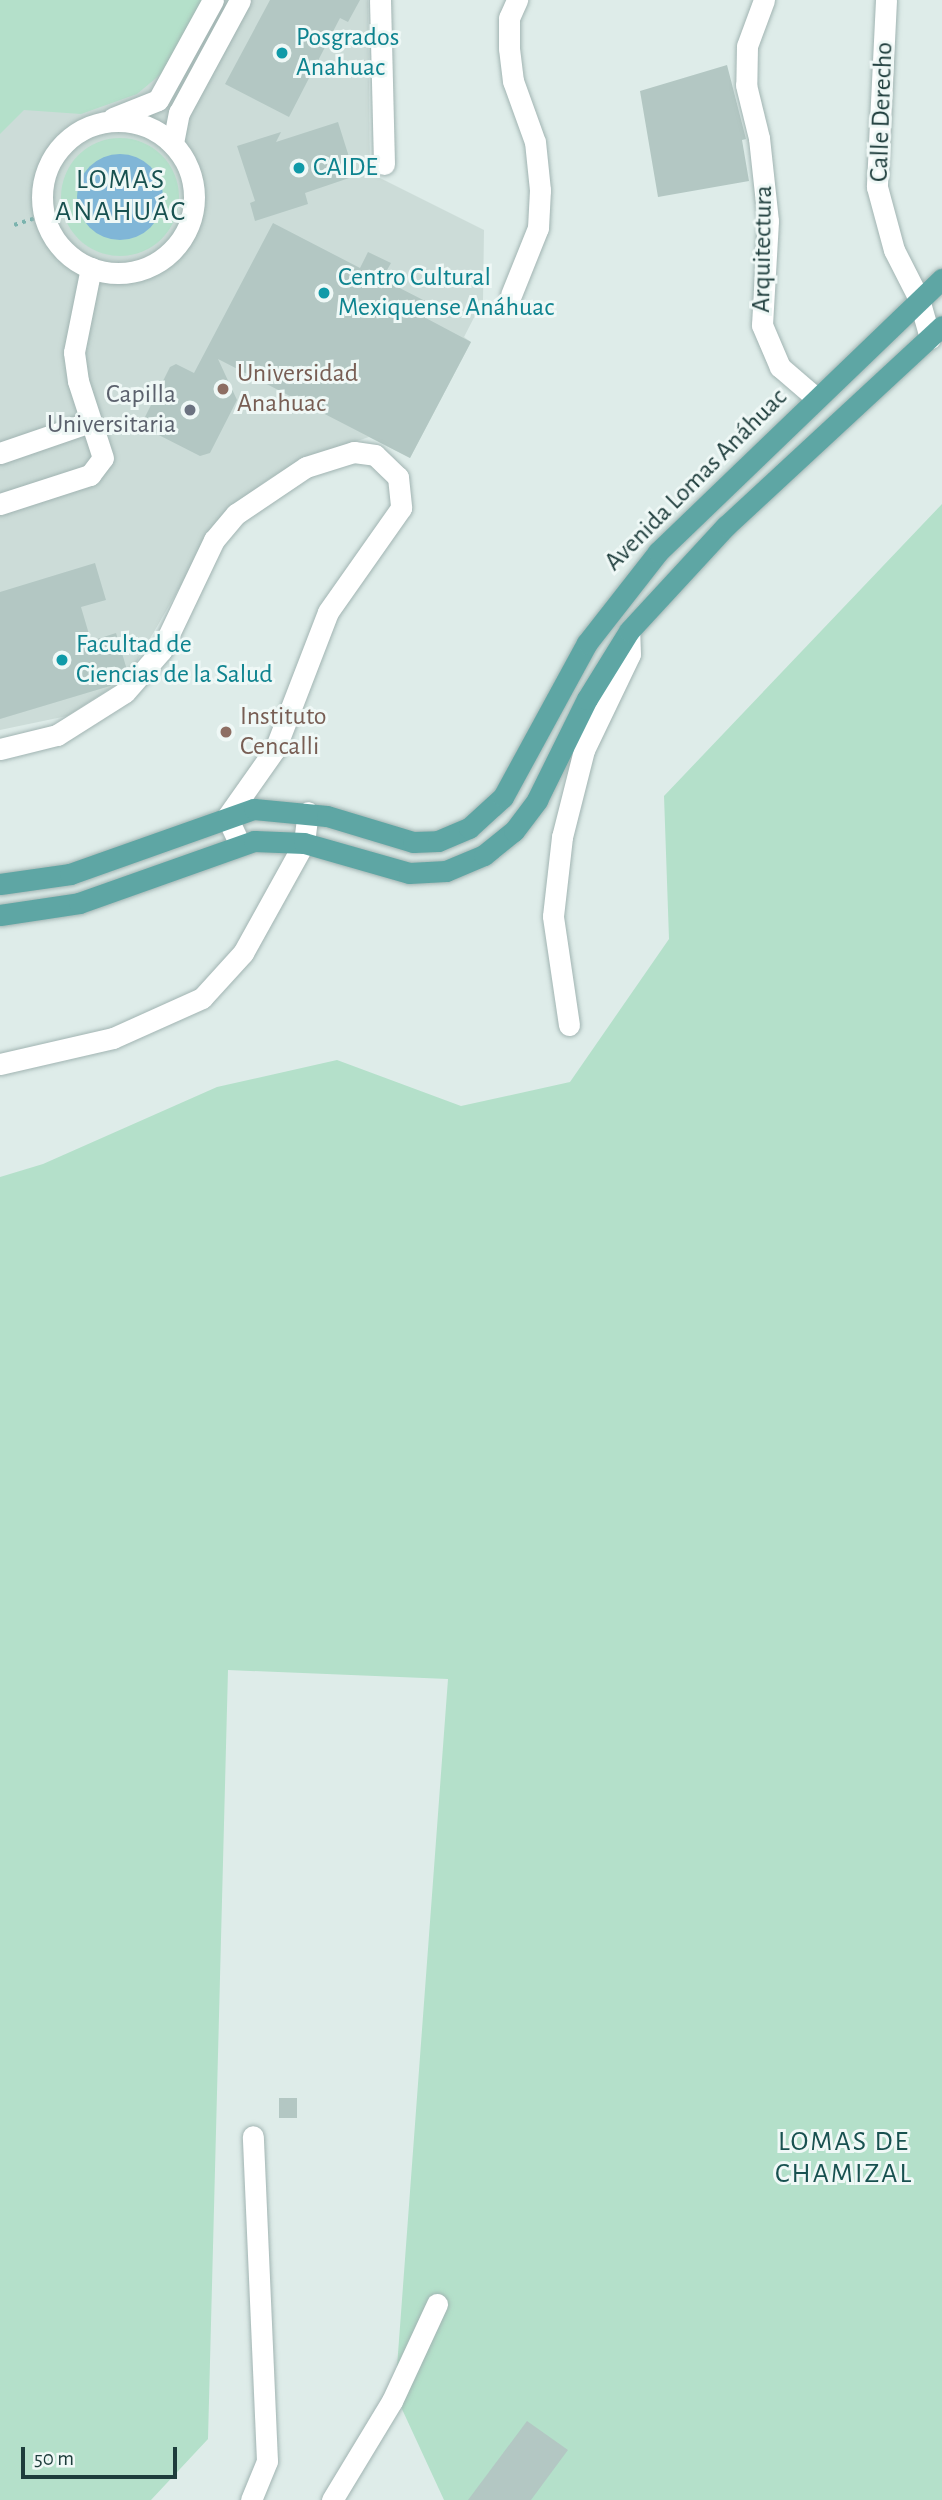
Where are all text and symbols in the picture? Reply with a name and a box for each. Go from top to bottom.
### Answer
place label: Posgrados Anahuac [296,22,399,84]
street label: Calle Derecho [864,41,900,183]
marker: Posgrados Anahuac [274,45,290,61]
place label: CAIDE [313,152,378,184]
marker: CAIDE [291,160,307,176]
district label: LOMAS ANAHUÁC [56,163,186,229]
street label: Arquitectura [746,185,780,313]
place label: Centro Cultural Mexiquense Anáhuac [338,262,554,324]
marker: Centro Cultural Mexiquense Anáhuac [316,285,332,301]
place label: Universidad Anahuac [237,358,358,420]
place label: Capilla Universitaria [47,379,176,440]
marker: Universidad Anahuac [215,381,231,397]
street label: Avenida Lomas Anáhuac [598,382,794,578]
marker: Capilla Universitaria [182,402,198,418]
place label: Facultad de Ciencias de la Salud [76,629,273,690]
marker: Facultad de Ciencias de la Salud [54,652,70,668]
place label: Instituto Cencalli [240,701,327,762]
marker: Instituto Cencalli [218,724,234,740]
district label: LOMAS DE CHAMIZAL [776,2125,912,2191]
scale bar [24,2434,180,2478]
text: 50 m [34,2448,74,2469]

